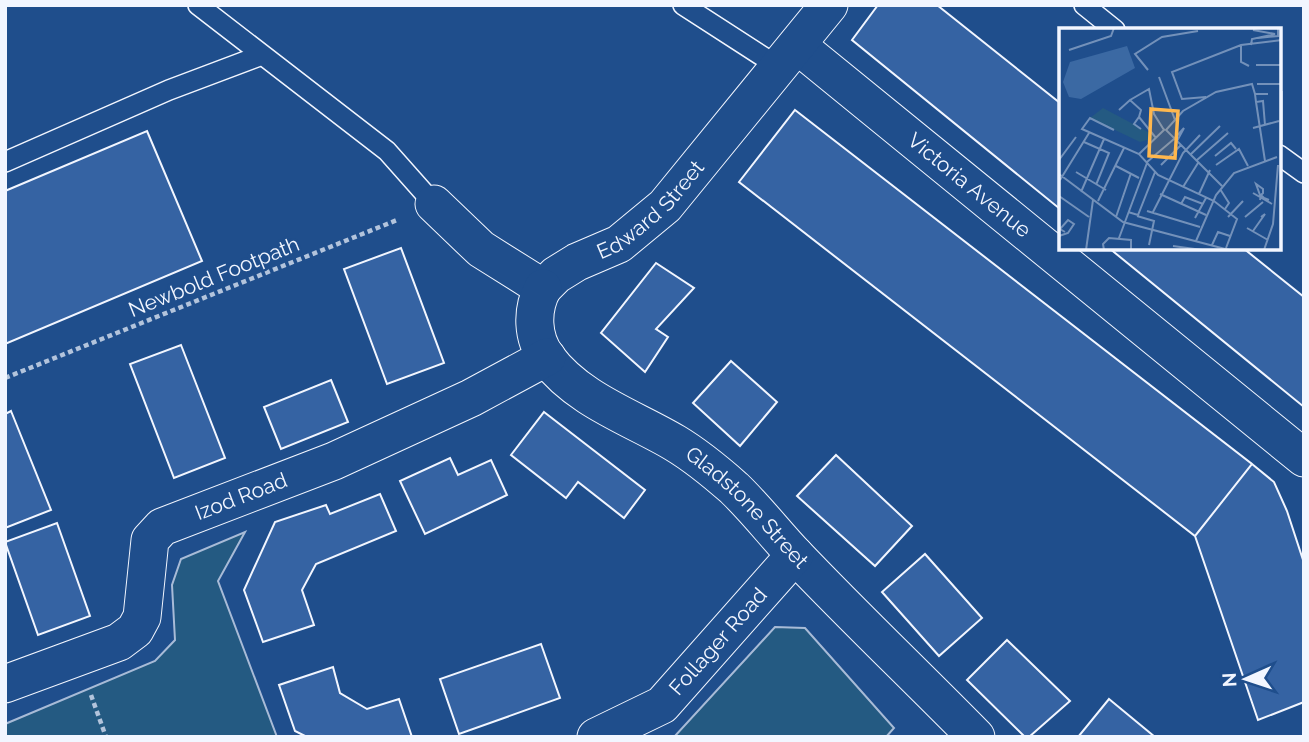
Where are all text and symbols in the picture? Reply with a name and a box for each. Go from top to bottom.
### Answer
inset map [1059,28,1281,250]
street label: Victoria Avenue [903,127,1036,242]
street label: Edward Street [593,155,709,264]
street label: Newbold Footpath [125,231,303,322]
street label: Gladstone Street [681,441,814,573]
street label: Izod Road [191,467,290,525]
street label: Follager Road [664,583,772,700]
north arrow [1211,644,1281,714]
text: N [1218,672,1240,688]

